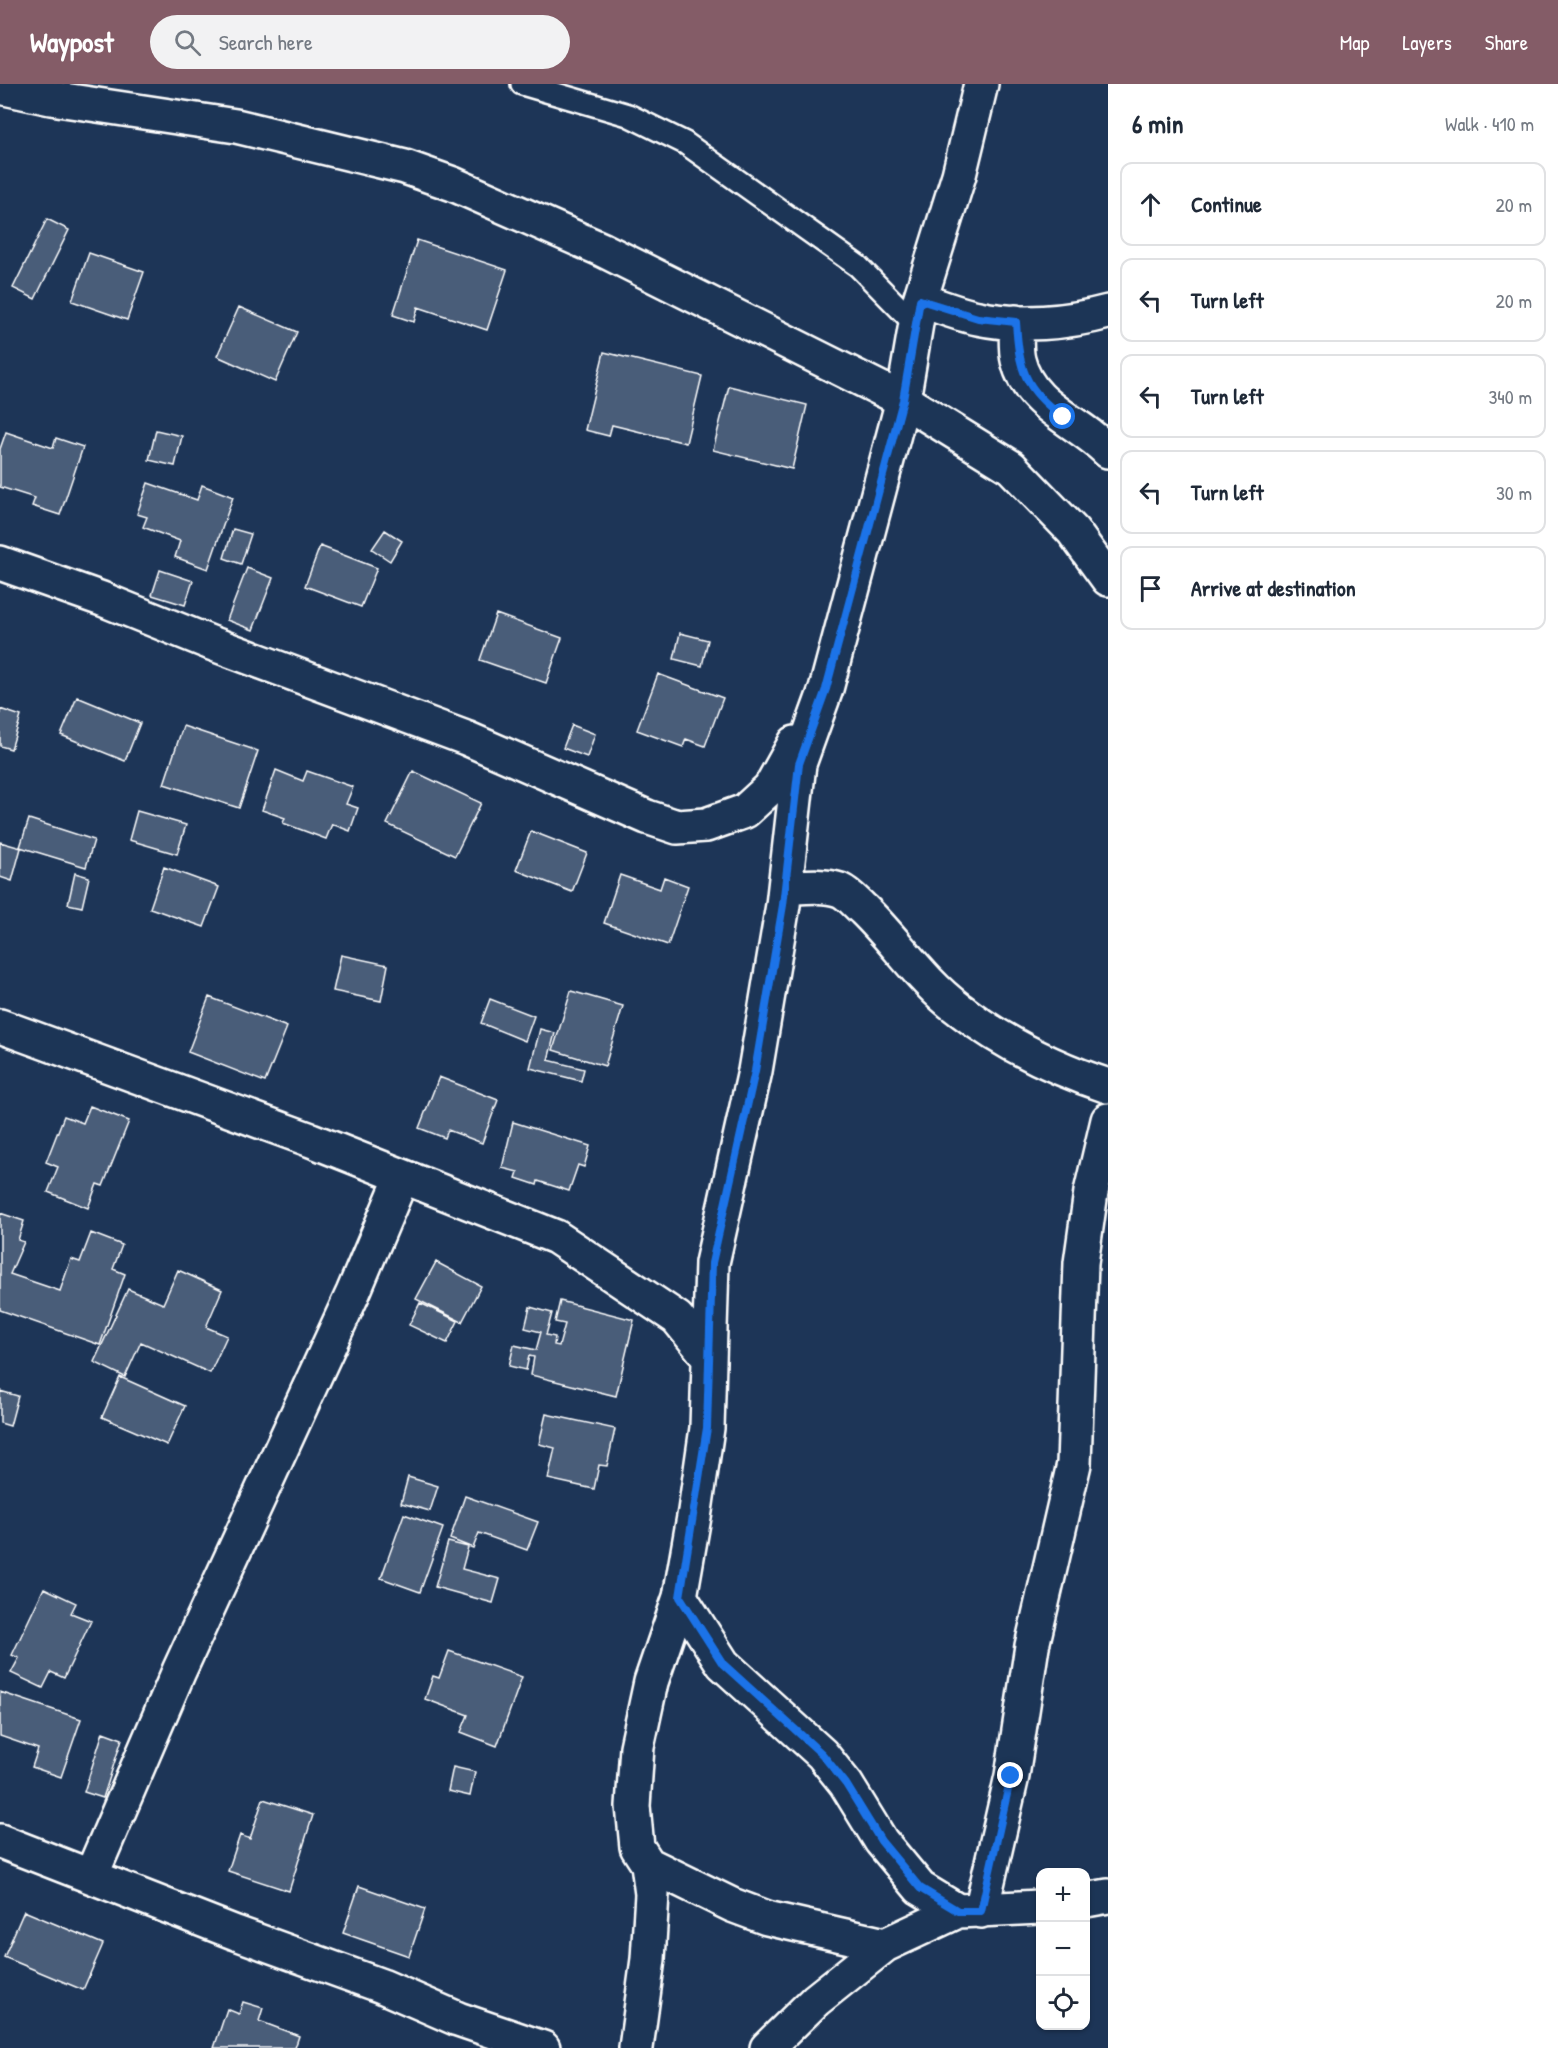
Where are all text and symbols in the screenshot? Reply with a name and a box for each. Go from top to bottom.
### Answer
search box [150,15,570,69]
text: Waypost [30,23,114,61]
icon: search [171,26,204,59]
text: Search here [219,27,313,57]
text: Map [1340,28,1369,57]
text: Layers [1402,28,1452,57]
text: Share [1485,28,1528,57]
text: 6 min [1132,106,1184,141]
text: Walk · 410 m [1445,110,1534,137]
icon: ahead [1134,188,1167,221]
text: Continue [1191,189,1262,219]
text: 20 m [1495,191,1532,218]
icon: left [1134,284,1167,317]
text: Turn left [1191,285,1264,315]
text: 20 m [1495,287,1532,314]
icon: left [1134,380,1167,413]
text: Turn left [1191,381,1264,411]
text: 340 m [1488,383,1532,410]
route start [1049,403,1075,429]
icon: left [1134,476,1167,509]
text: Turn left [1191,477,1264,507]
text: 30 m [1496,479,1532,506]
icon: arrive [1134,572,1167,605]
text: Arrive at destination [1191,573,1356,603]
route end [997,1762,1023,1788]
map controls [1036,1868,1090,2030]
button: + [1036,1868,1090,1922]
button: − [1036,1922,1090,1976]
button: locate [1036,1976,1090,2030]

